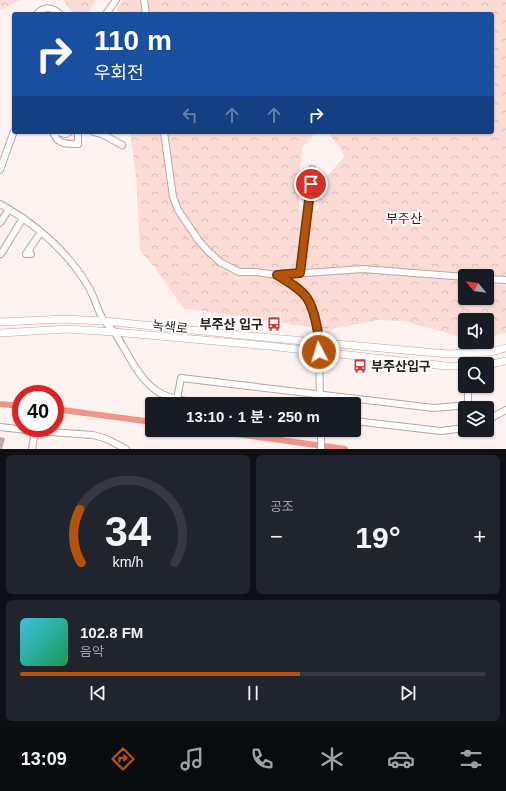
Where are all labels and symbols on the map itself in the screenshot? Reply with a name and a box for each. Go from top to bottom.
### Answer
pin [294,167,328,201]
park label: 부주산 [386,211,422,226]
north arrow [458,269,494,305]
bus stop icon: 부주산 입구 [266,316,282,332]
place label: 부주산 입구 [200,317,263,332]
street label: 녹색로 [151,318,189,336]
position arrow [298,331,340,373]
bus stop icon: 부주산입구 [352,358,368,374]
place label: 부주산입구 [371,359,431,374]
speed limit sign: 40 [12,385,64,437]

